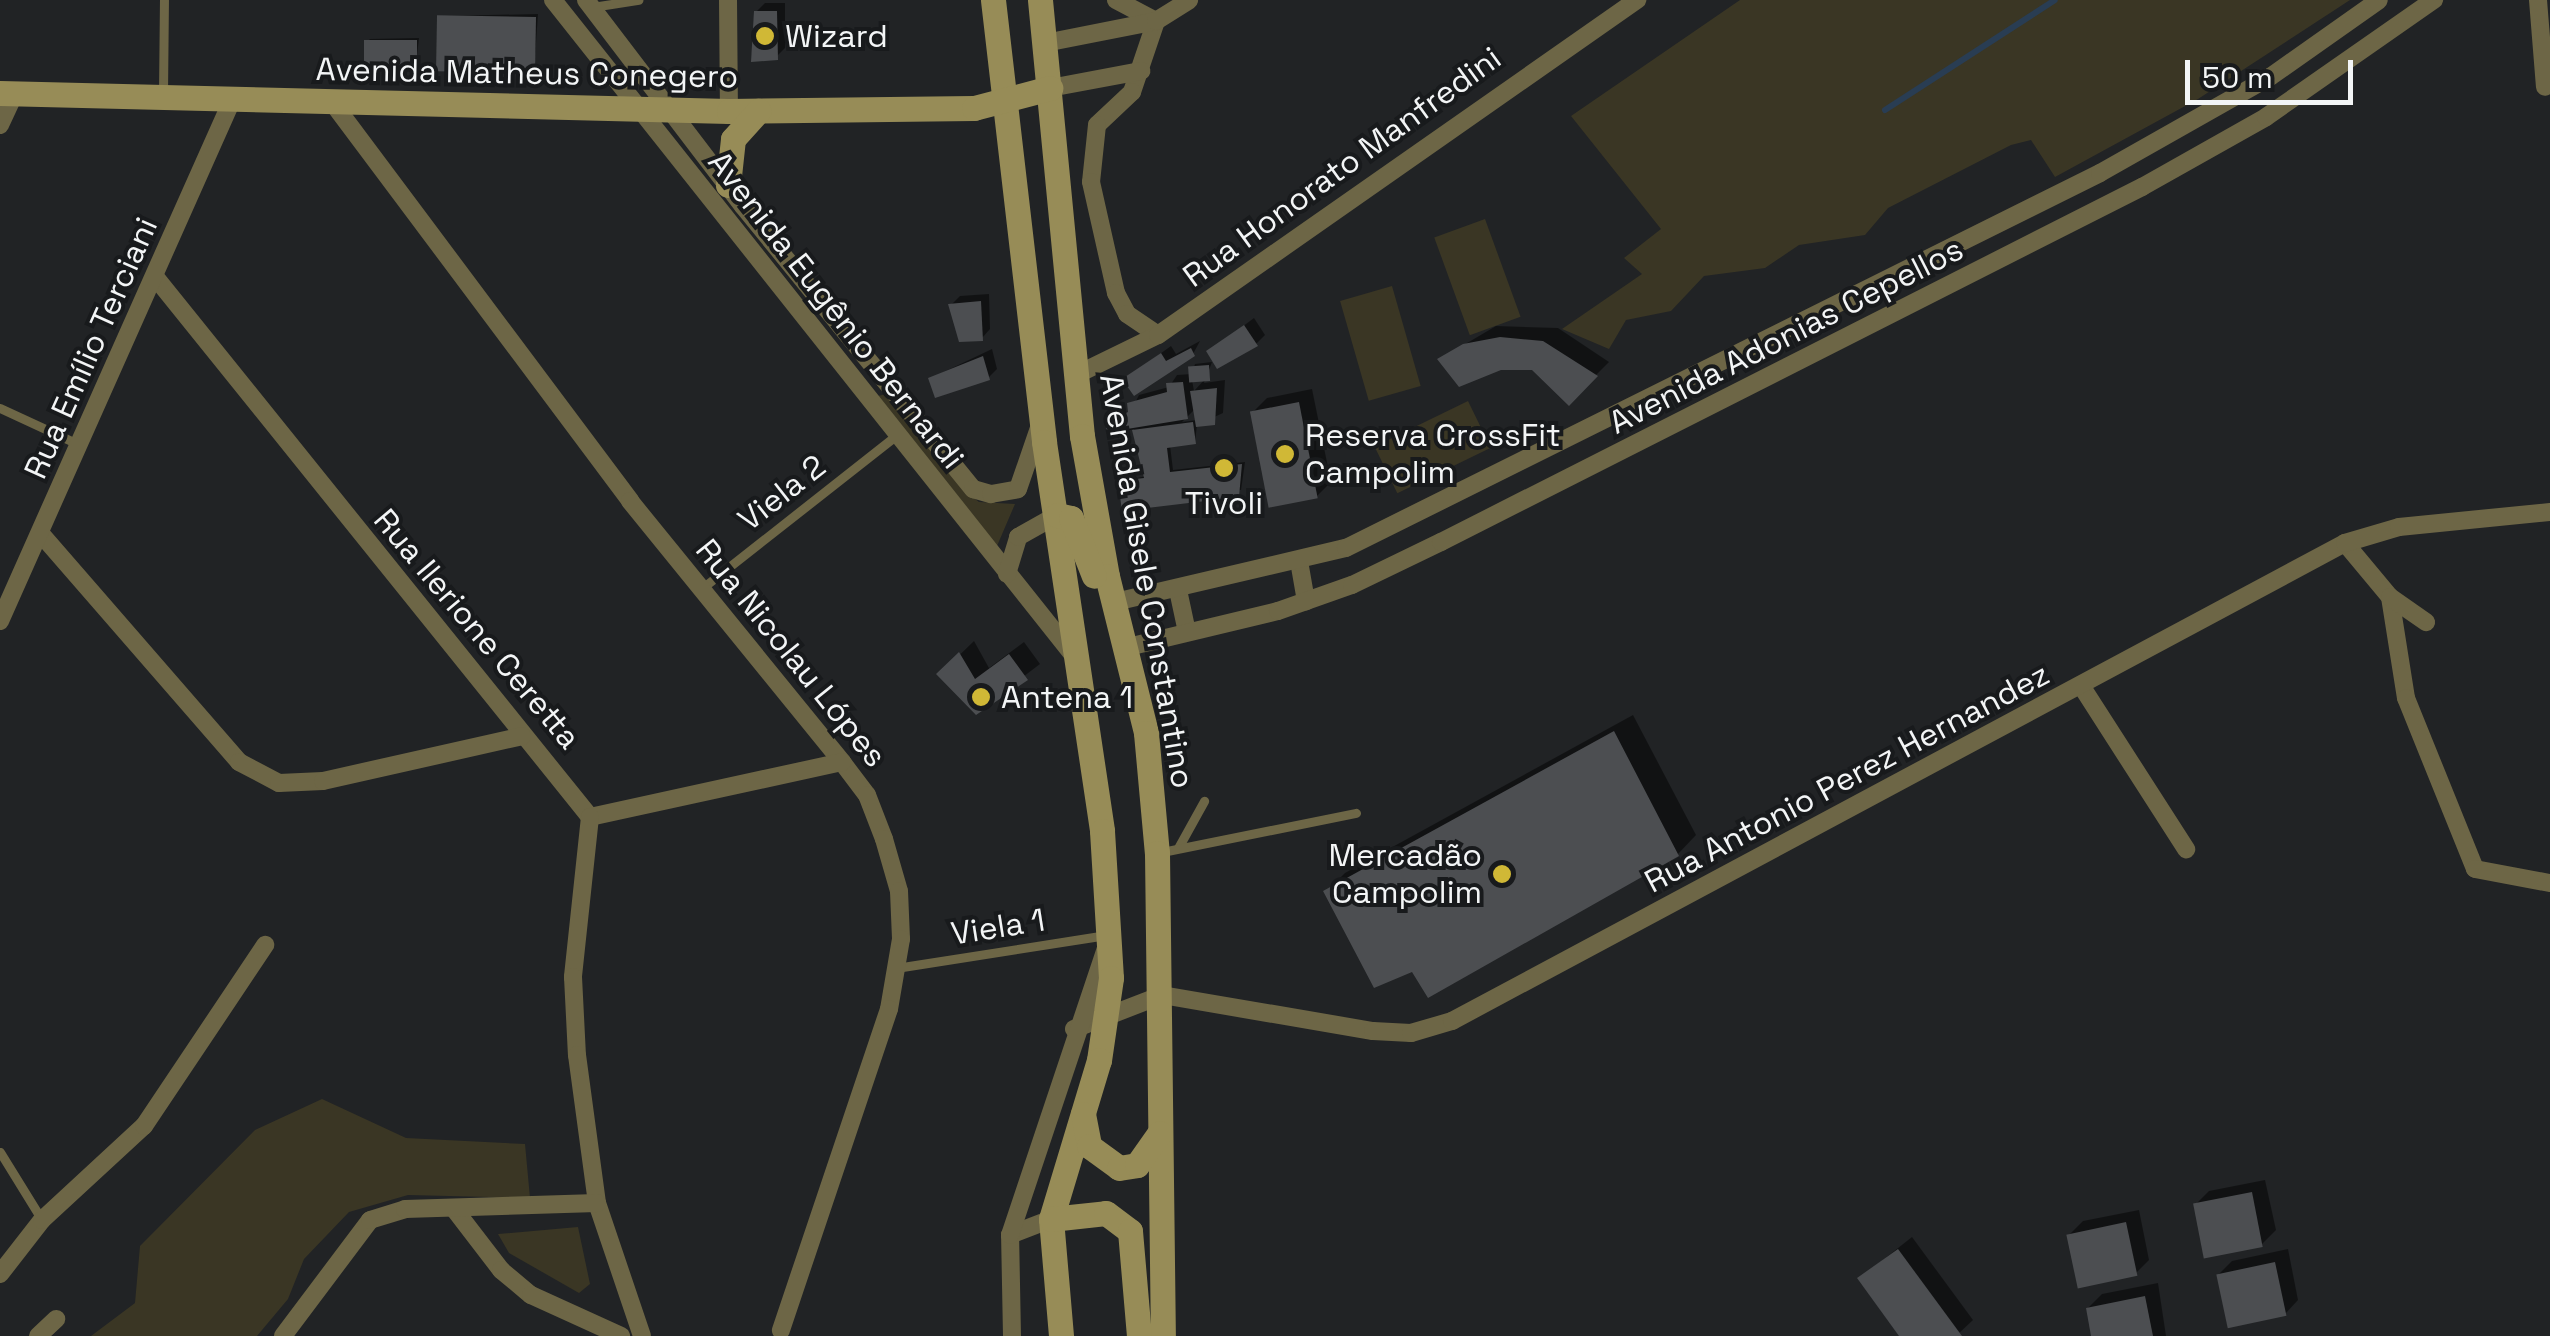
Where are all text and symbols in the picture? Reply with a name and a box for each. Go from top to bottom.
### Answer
place label: Wizard [785,17,888,55]
marker: Wizard [754,25,776,47]
street label: Rua Honorato Manfredini [1176,39,1508,295]
scale bar [2190,40,2358,102]
street label: Avenida Matheus Conegero [315,50,739,96]
text: 50 m [2202,58,2273,97]
street label: Avenida Eugênio Bernardi [700,144,972,476]
street label: Rua Emílio Terciani [16,211,166,485]
street label: Avenida Adonias Cepellos [1602,230,1970,442]
street label: Avenida Gisele Constantino [1092,371,1202,791]
place label: Reserva CrossFit Campolim [1305,417,1561,492]
marker: Reserva CrossFit Campolim [1274,443,1296,465]
street label: Viela 2 [731,447,833,539]
marker: Tivoli [1213,457,1235,479]
place label: Tivoli [1185,484,1263,522]
street label: Rua Ilerione Ceretta [366,501,588,757]
street label: Rua Nicolau Lópes [687,531,895,775]
street label: Rua Antonio Perez Hernandez [1638,655,2056,901]
place label: Antena 1 [1001,678,1133,716]
marker: Antena 1 [970,686,992,708]
place label: Mercadão Campolim [1328,837,1482,912]
marker: Mercadão Campolim [1491,863,1513,885]
street label: Viela 1 [948,901,1048,953]

